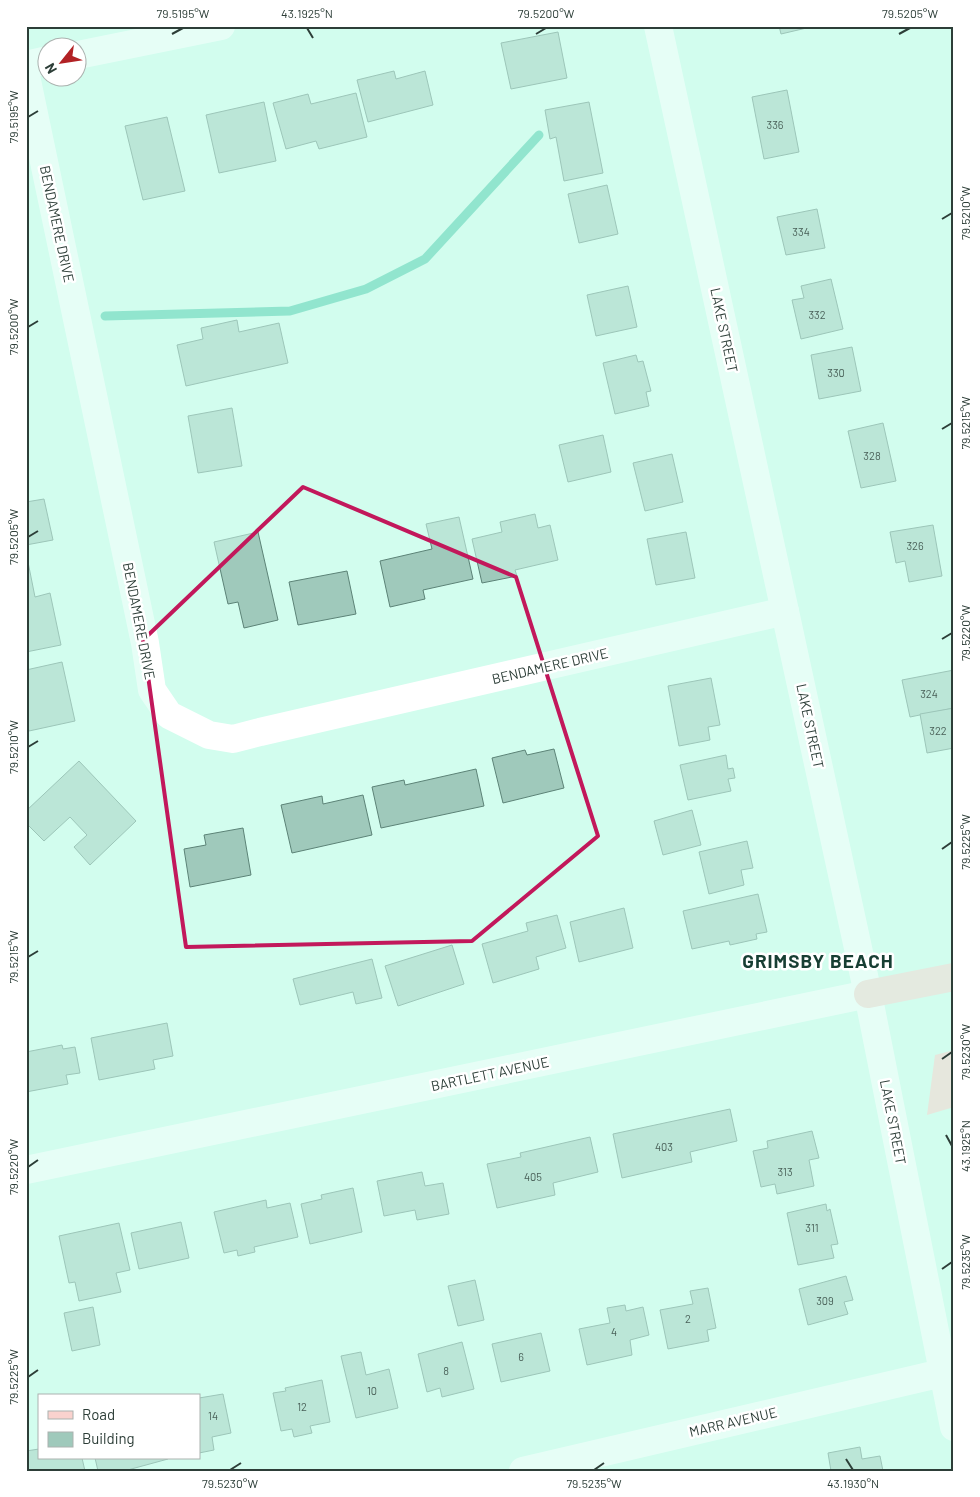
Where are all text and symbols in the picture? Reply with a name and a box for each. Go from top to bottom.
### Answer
text: 79.5195°W [157,6,210,20]
text: 43.1925°N [281,6,333,20]
text: 79.5200°W [518,6,575,20]
text: 79.5205°W [882,6,938,20]
north arrow [38,38,88,88]
text: N [41,60,60,77]
text: 79.5195°W [6,90,20,143]
house number: 336 [767,118,784,131]
street label: BENDAMERE DRIVE [37,164,78,284]
text: 79.5210°W [958,186,972,240]
house number: 334 [792,225,810,238]
street label: LAKE STREET [707,286,742,374]
text: 79.5200°W [6,298,20,355]
house number: 332 [808,308,826,321]
house number: 330 [827,366,845,379]
text: 79.5215°W [958,396,972,450]
house number: 328 [863,449,881,462]
text: 79.5205°W [6,509,20,565]
house number: 326 [906,539,924,552]
street label: BENDAMERE DRIVE [120,561,159,681]
text: 79.5220°W [958,604,972,661]
street label: BENDAMERE DRIVE [490,644,610,687]
street label: LAKE STREET [793,682,828,770]
house number: 324 [920,687,938,700]
text: 79.5210°W [6,720,20,774]
house number: 322 [929,724,947,737]
text: 79.5225°W [958,814,972,870]
text: 79.5215°W [6,930,20,984]
district label: GRIMSBY BEACH [742,949,894,972]
text: 79.5230°W [958,1024,972,1080]
street label: BARTLETT AVENUE [429,1053,550,1094]
street label: LAKE STREET [877,1078,910,1166]
text: 43.1925°N [958,1120,972,1172]
text: 79.5220°W [6,1138,20,1195]
house number: 403 [655,1140,673,1153]
house number: 313 [777,1165,793,1178]
house number: 405 [524,1170,542,1183]
house number: 311 [805,1221,819,1234]
text: 79.5235°W [958,1234,972,1290]
house number: 309 [816,1294,834,1307]
house number: 2 [685,1312,691,1325]
house number: 4 [611,1325,617,1338]
text: 79.5225°W [6,1349,20,1405]
house number: 6 [518,1350,524,1363]
house number: 8 [443,1364,449,1377]
house number: 10 [367,1384,377,1397]
legend [38,1394,200,1460]
house number: 12 [297,1400,307,1413]
street label: MARR AVENUE [687,1403,779,1440]
text: Road [82,1405,115,1423]
house number: 14 [208,1409,218,1422]
text: Building [82,1429,135,1447]
text: 79.5230°W [202,1476,258,1490]
text: 79.5235°W [566,1476,622,1490]
text: 43.1930°N [827,1476,879,1490]

